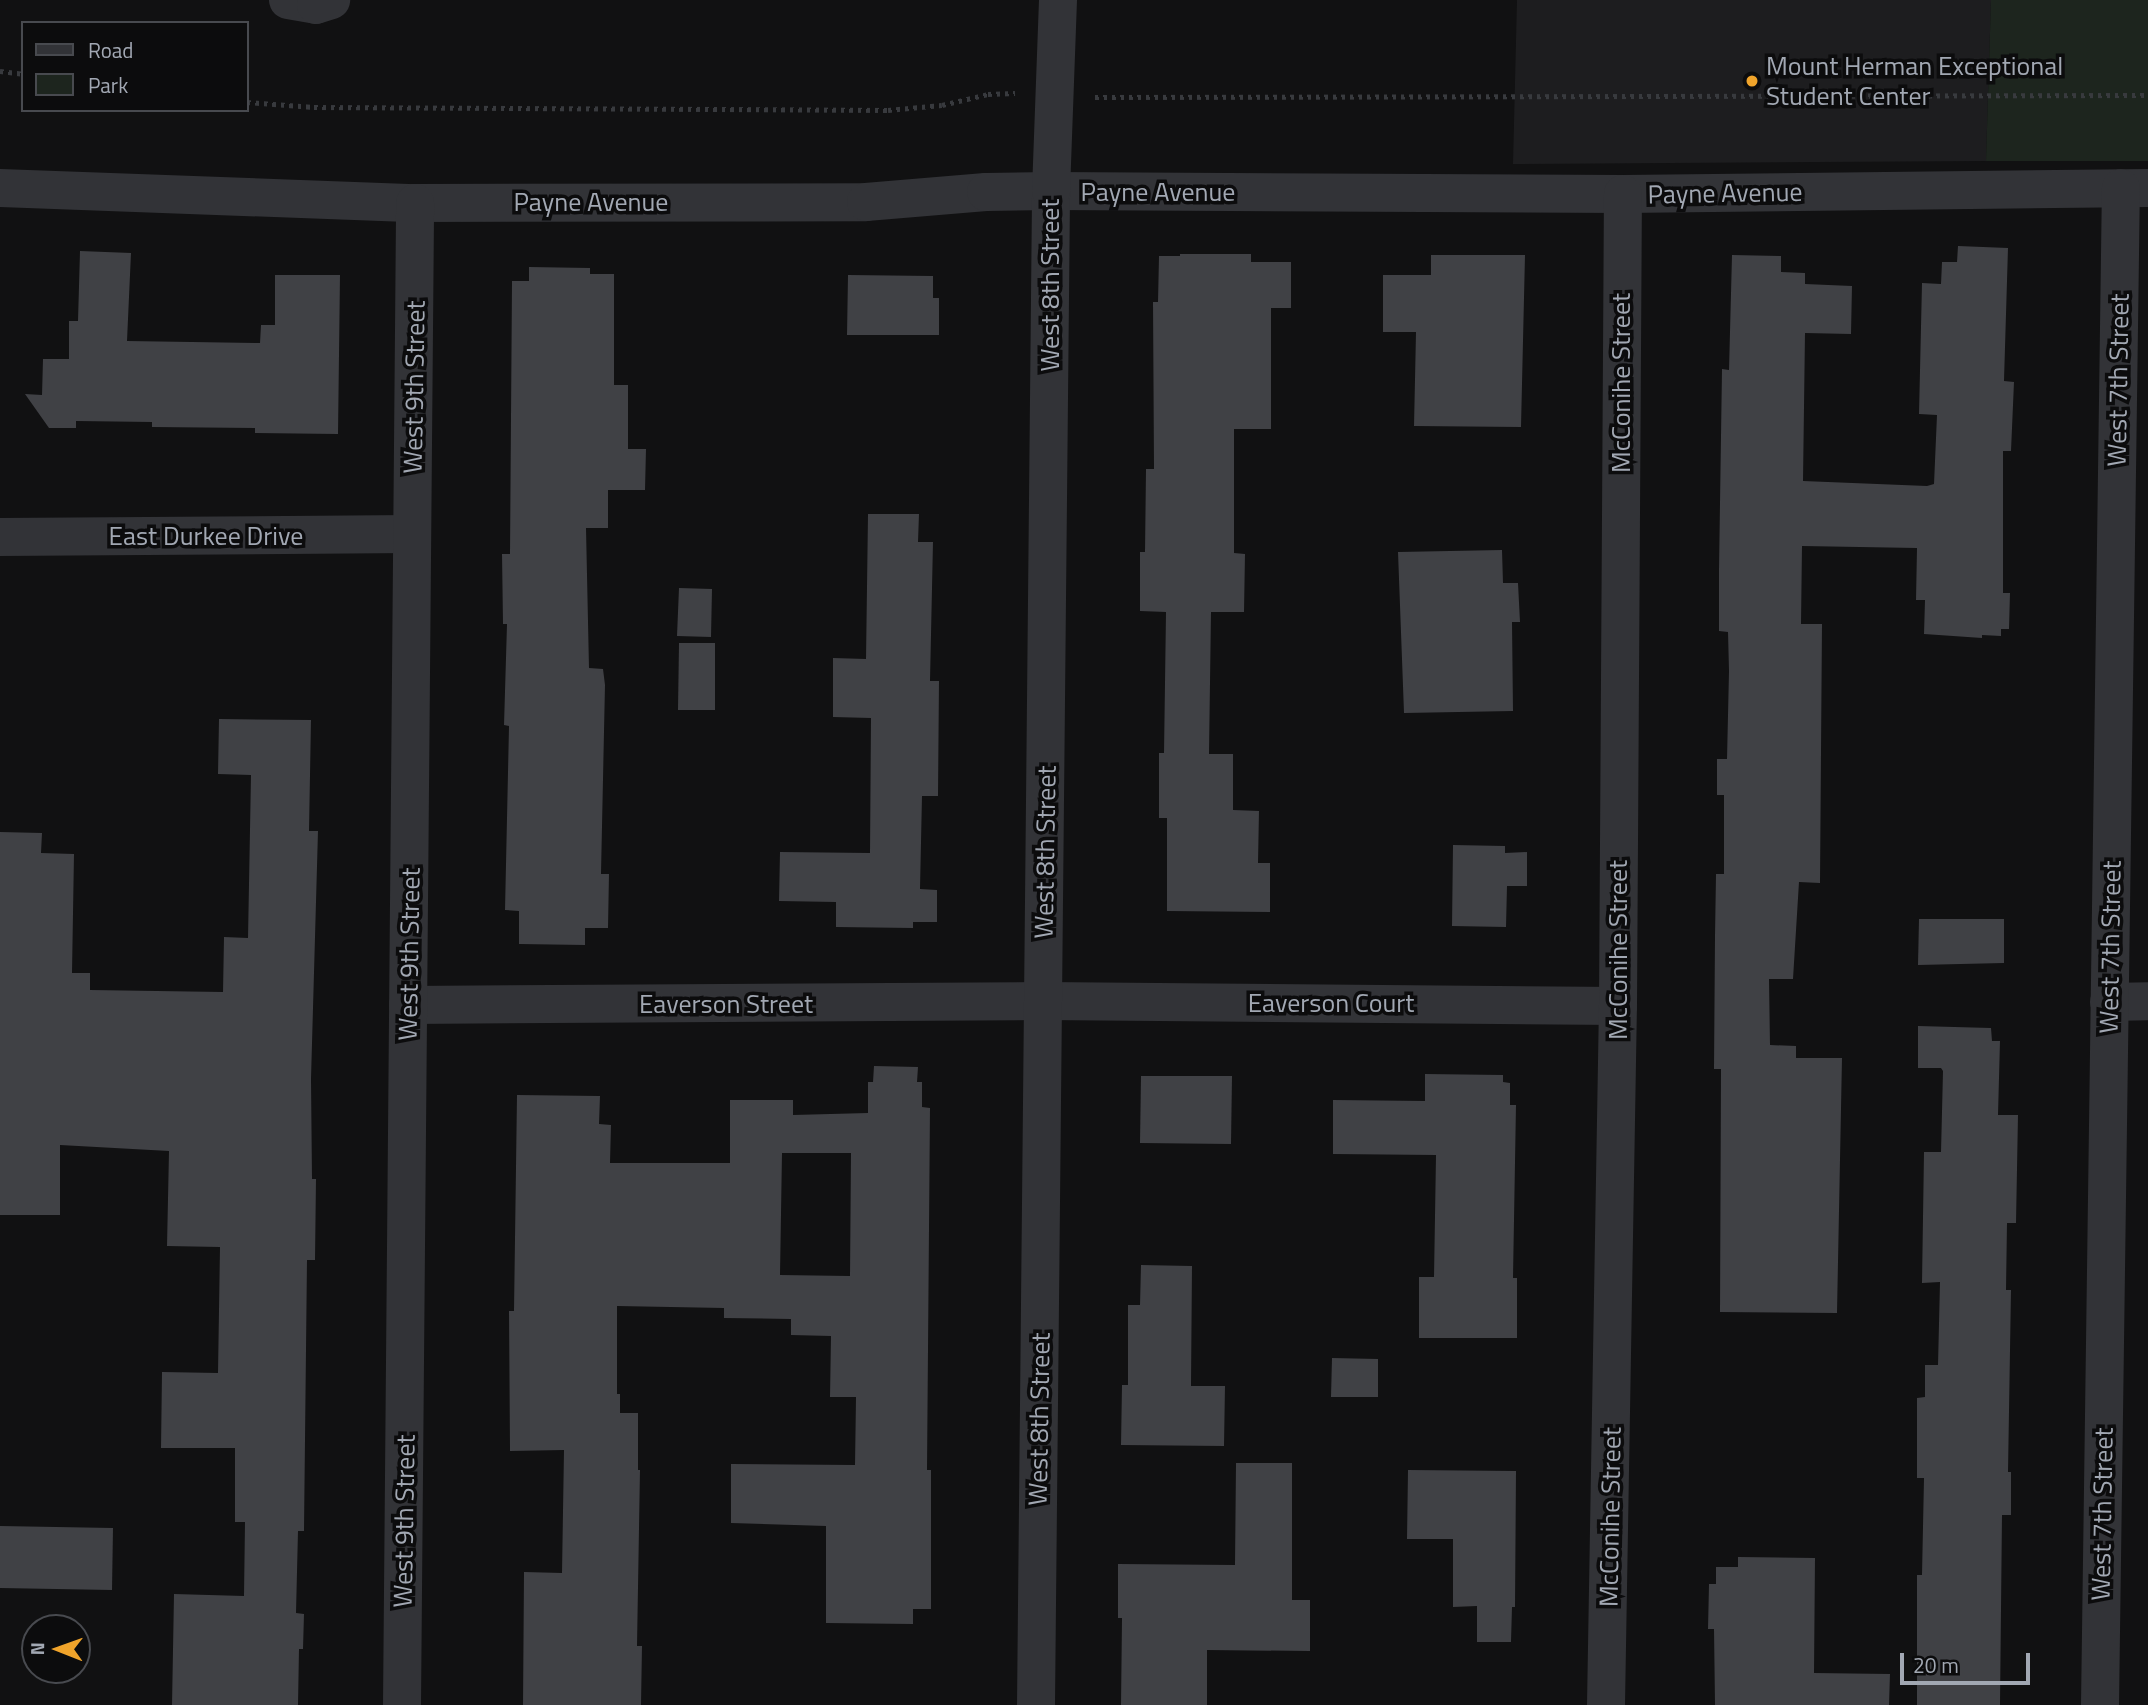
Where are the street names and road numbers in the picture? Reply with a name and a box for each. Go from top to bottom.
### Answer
street label: Payne Avenue [1081,176,1235,208]
street label: Payne Avenue [1647,176,1803,210]
street label: Payne Avenue [514,186,668,218]
street label: West 8th Street [1034,199,1066,371]
street label: McConihe Street [1605,293,1637,473]
street label: West 7th Street [2101,293,2135,467]
street label: West 9th Street [397,300,431,474]
street label: East Durkee Drive [109,520,303,552]
street label: West 8th Street [1028,765,1062,939]
street label: McConihe Street [1602,860,1634,1040]
street label: West 7th Street [2093,860,2127,1034]
street label: West 9th Street [392,867,426,1041]
street label: Eaverson Court [1248,987,1414,1019]
street label: Eaverson Street [639,988,813,1020]
street label: West 8th Street [1022,1332,1056,1506]
street label: McConihe Street [1593,1427,1627,1607]
street label: West 7th Street [2085,1427,2119,1601]
street label: West 9th Street [387,1434,421,1608]

